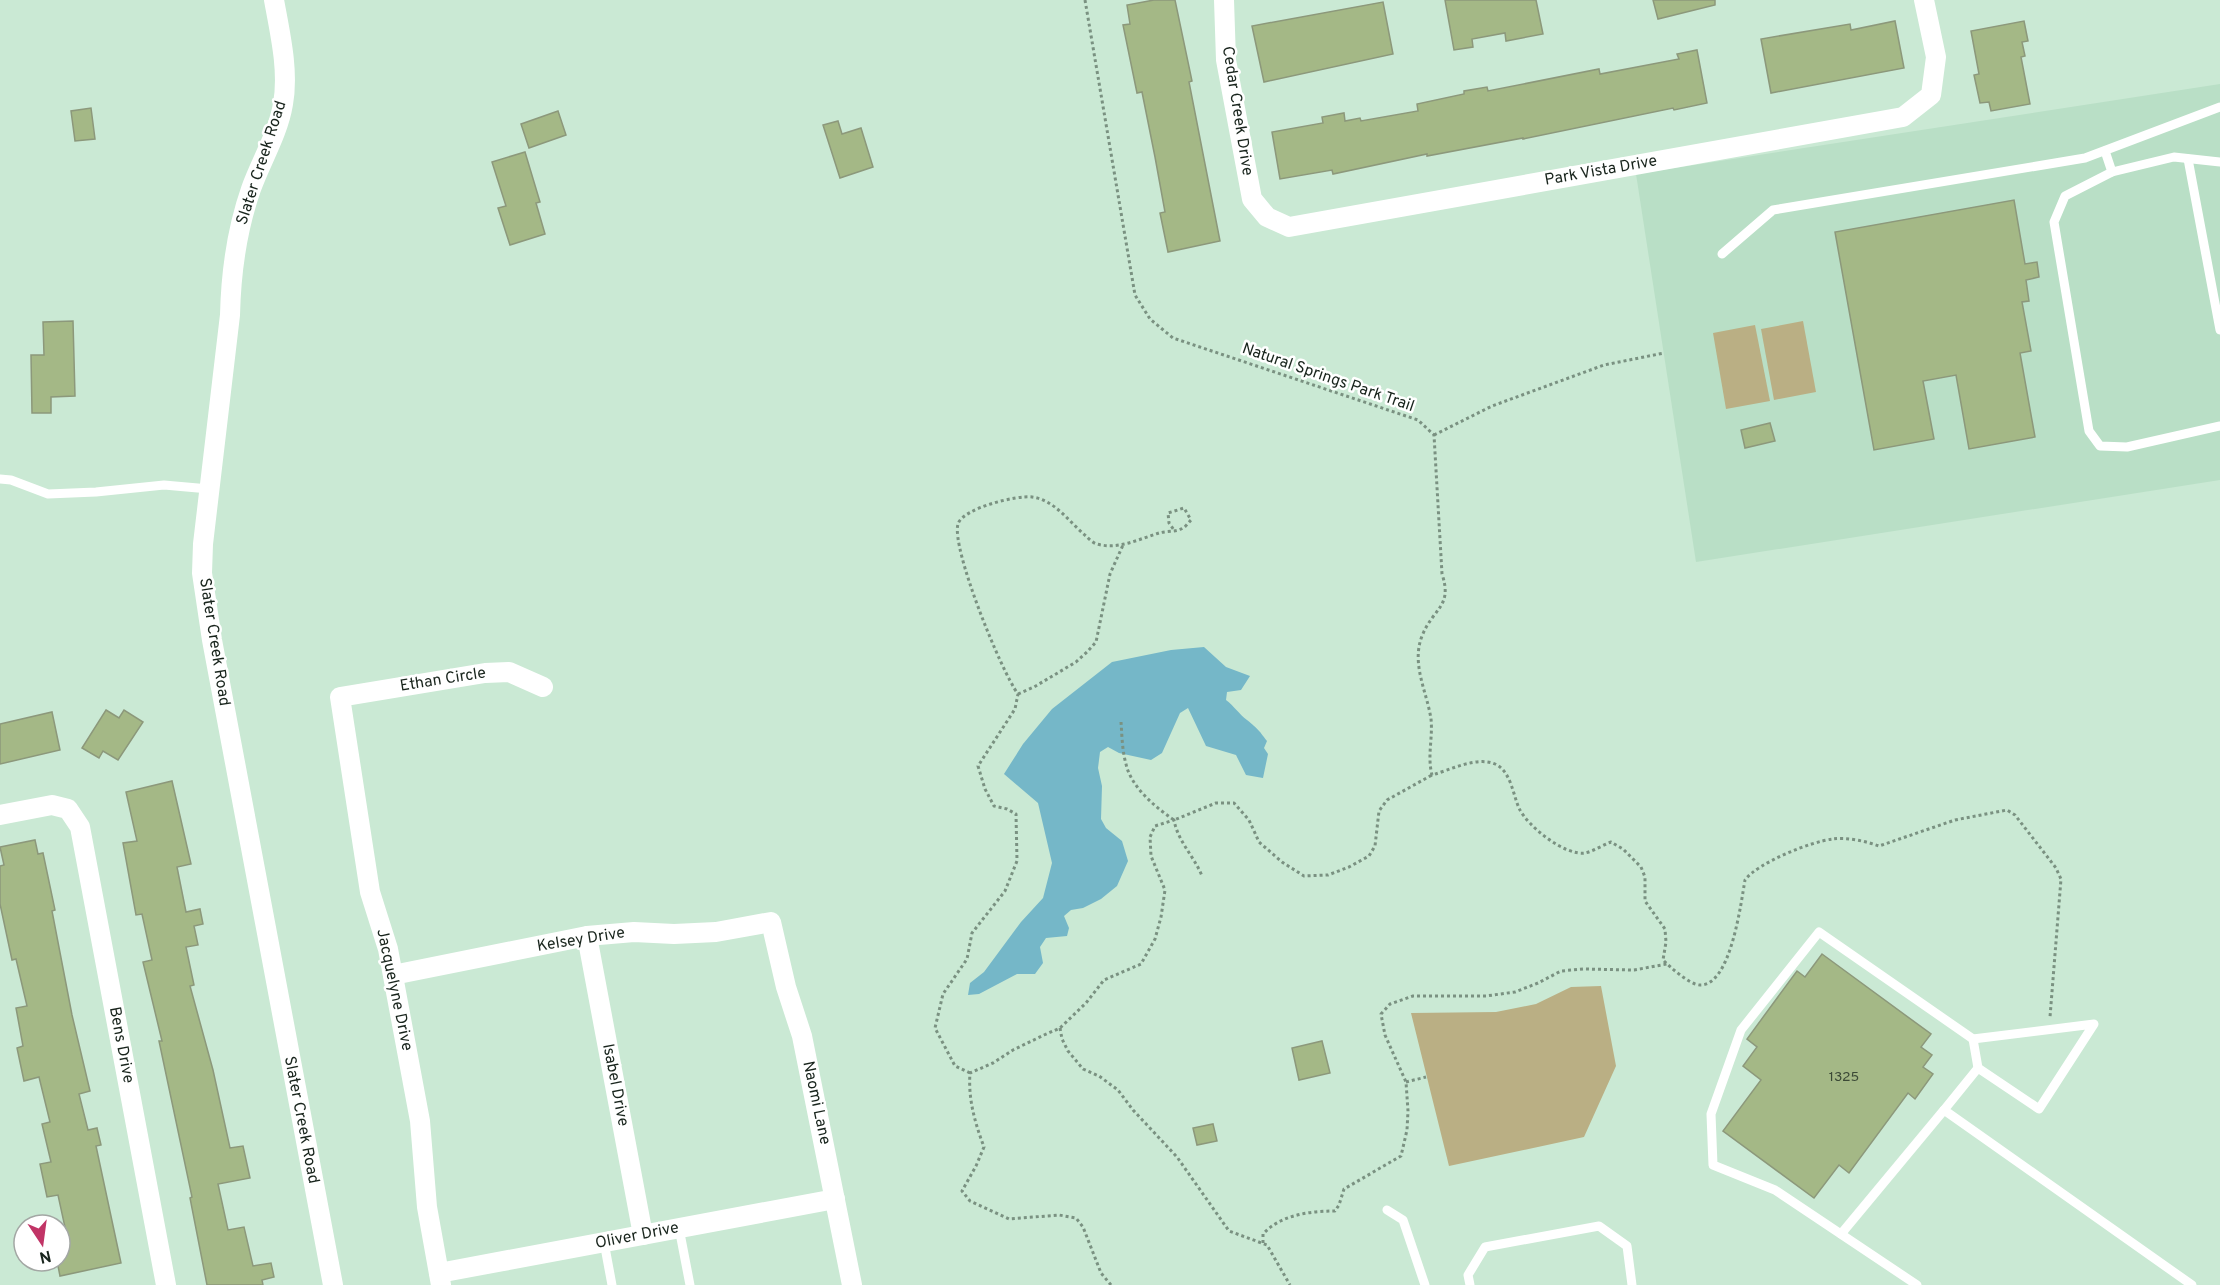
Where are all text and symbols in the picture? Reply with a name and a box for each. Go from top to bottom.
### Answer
street label: Cedar Creek Drive [1217,45,1257,177]
street label: Slater Creek Road [232,98,292,228]
street label: Park Vista Drive [1543,151,1659,191]
street label: Natural Springs Park Trail [1239,339,1417,417]
street label: Slater Creek Road [194,576,234,708]
street label: Ethan Circle [399,663,487,697]
street label: Kelsey Drive [536,923,626,957]
street label: Jacquelyne Drive [371,927,417,1053]
street label: Bens Drive [104,1005,138,1085]
street label: Isabel Drive [597,1042,633,1128]
street label: Slater Creek Road [279,1054,323,1186]
street label: Naomi Lane [797,1059,835,1147]
house number: 1325 [1829,1069,1859,1086]
north arrow [12,1213,72,1273]
street label: Oliver Drive [594,1218,680,1254]
text: N [37,1245,53,1267]

